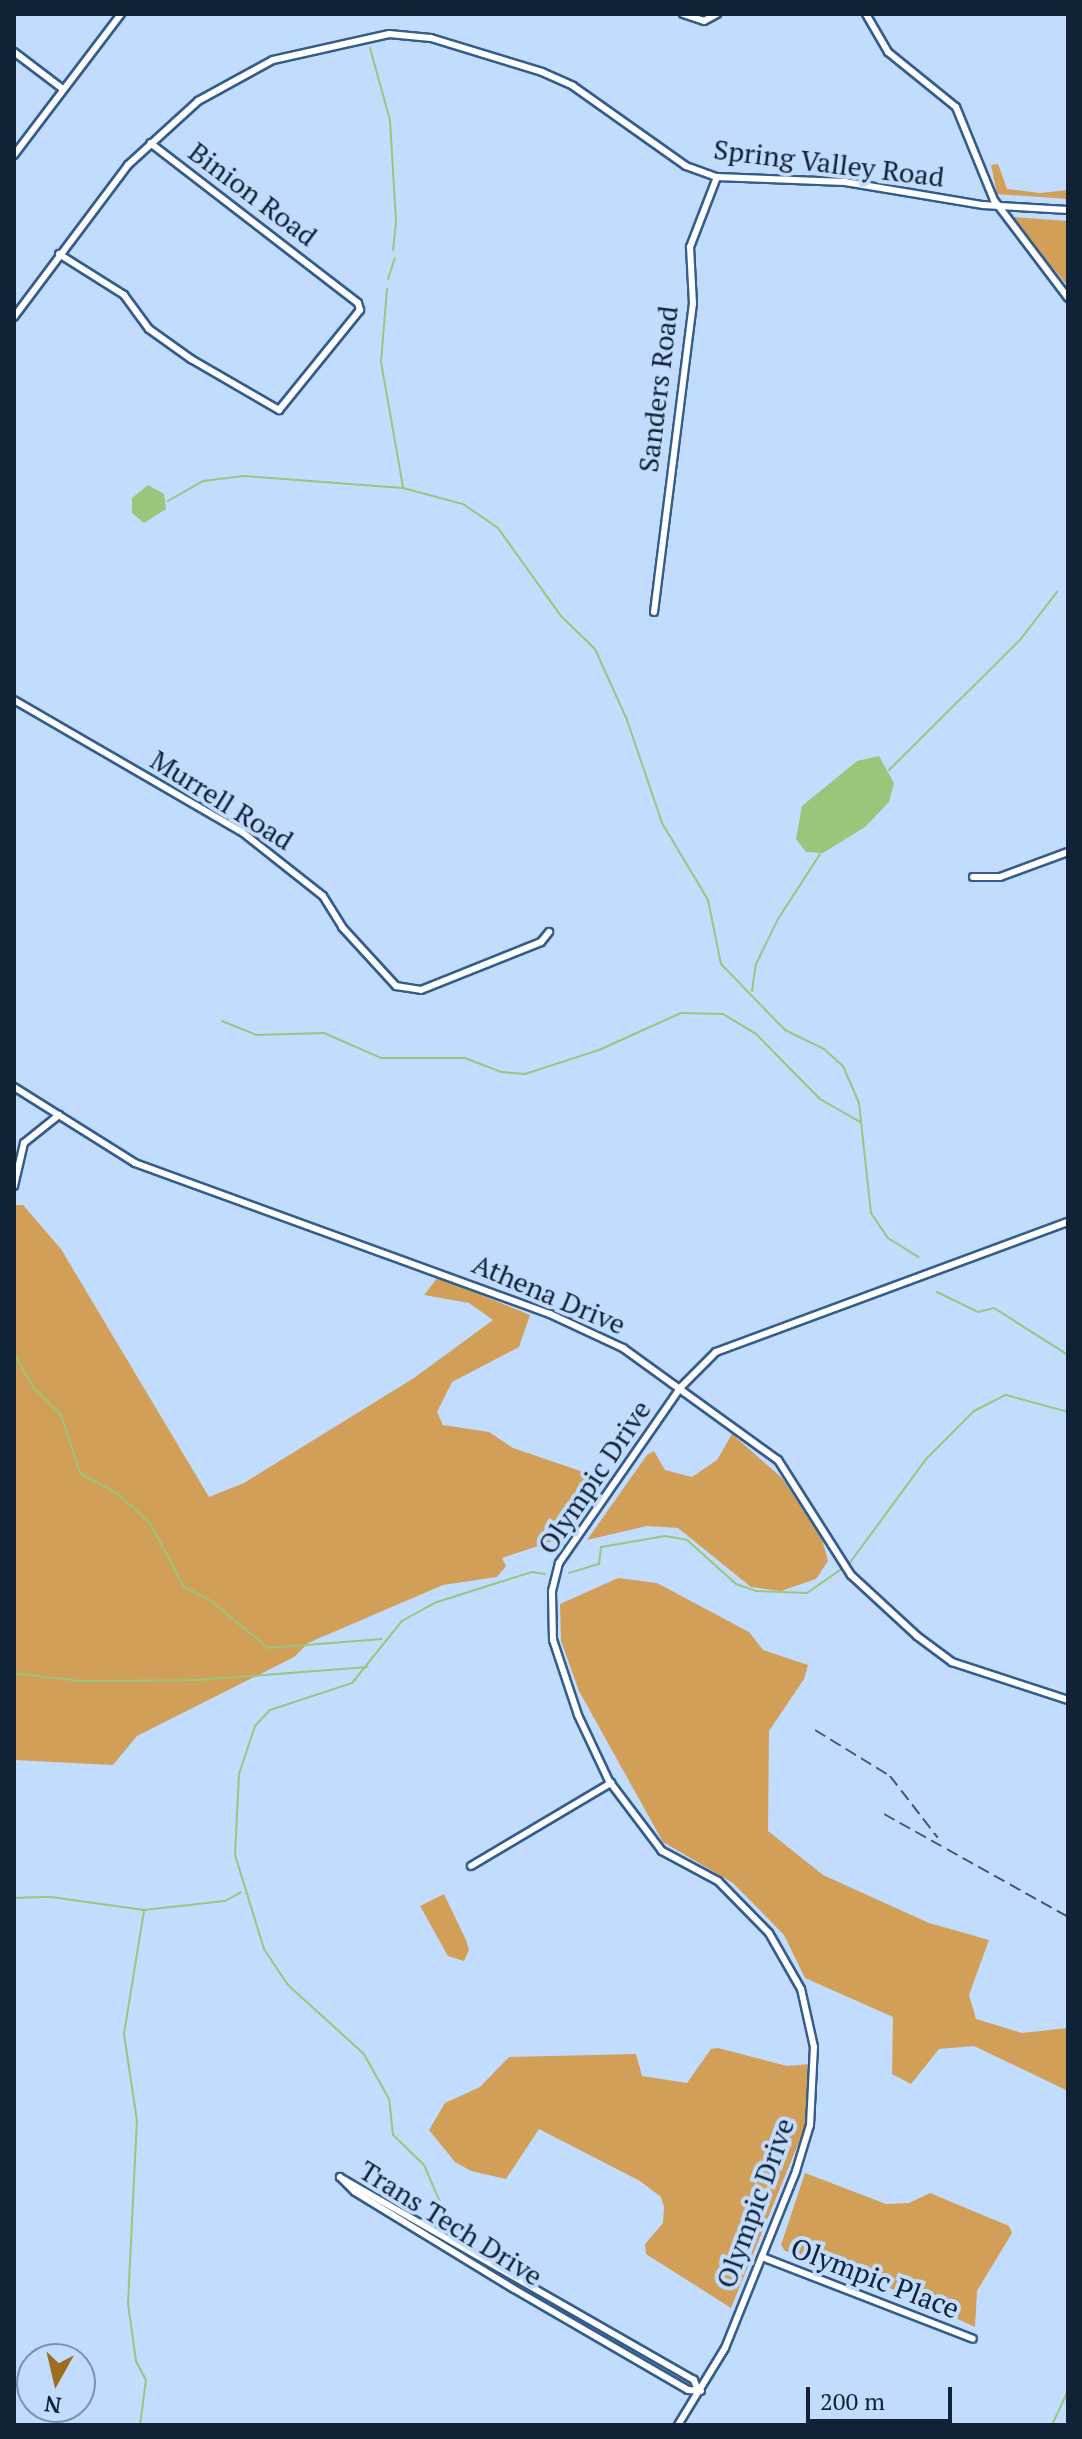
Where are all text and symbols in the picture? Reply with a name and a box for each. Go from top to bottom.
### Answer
street label: Spring Valley Road [711,132,947,194]
street label: Binion Road [182,135,324,253]
street label: Sanders Road [631,304,685,474]
street label: Murrell Road [144,743,300,857]
street label: Athena Drive [467,1247,631,1341]
street label: Olympic Drive [530,1394,658,1560]
street label: Olympic Drive [709,2113,801,2293]
street label: Trans Tech Drive [353,2153,549,2293]
street label: Olympic Place [786,2231,964,2325]
north arrow [16,2343,96,2423]
scale bar [810,2371,956,2421]
text: 200 m [820,2385,885,2417]
text: N [43,2390,63,2421]

